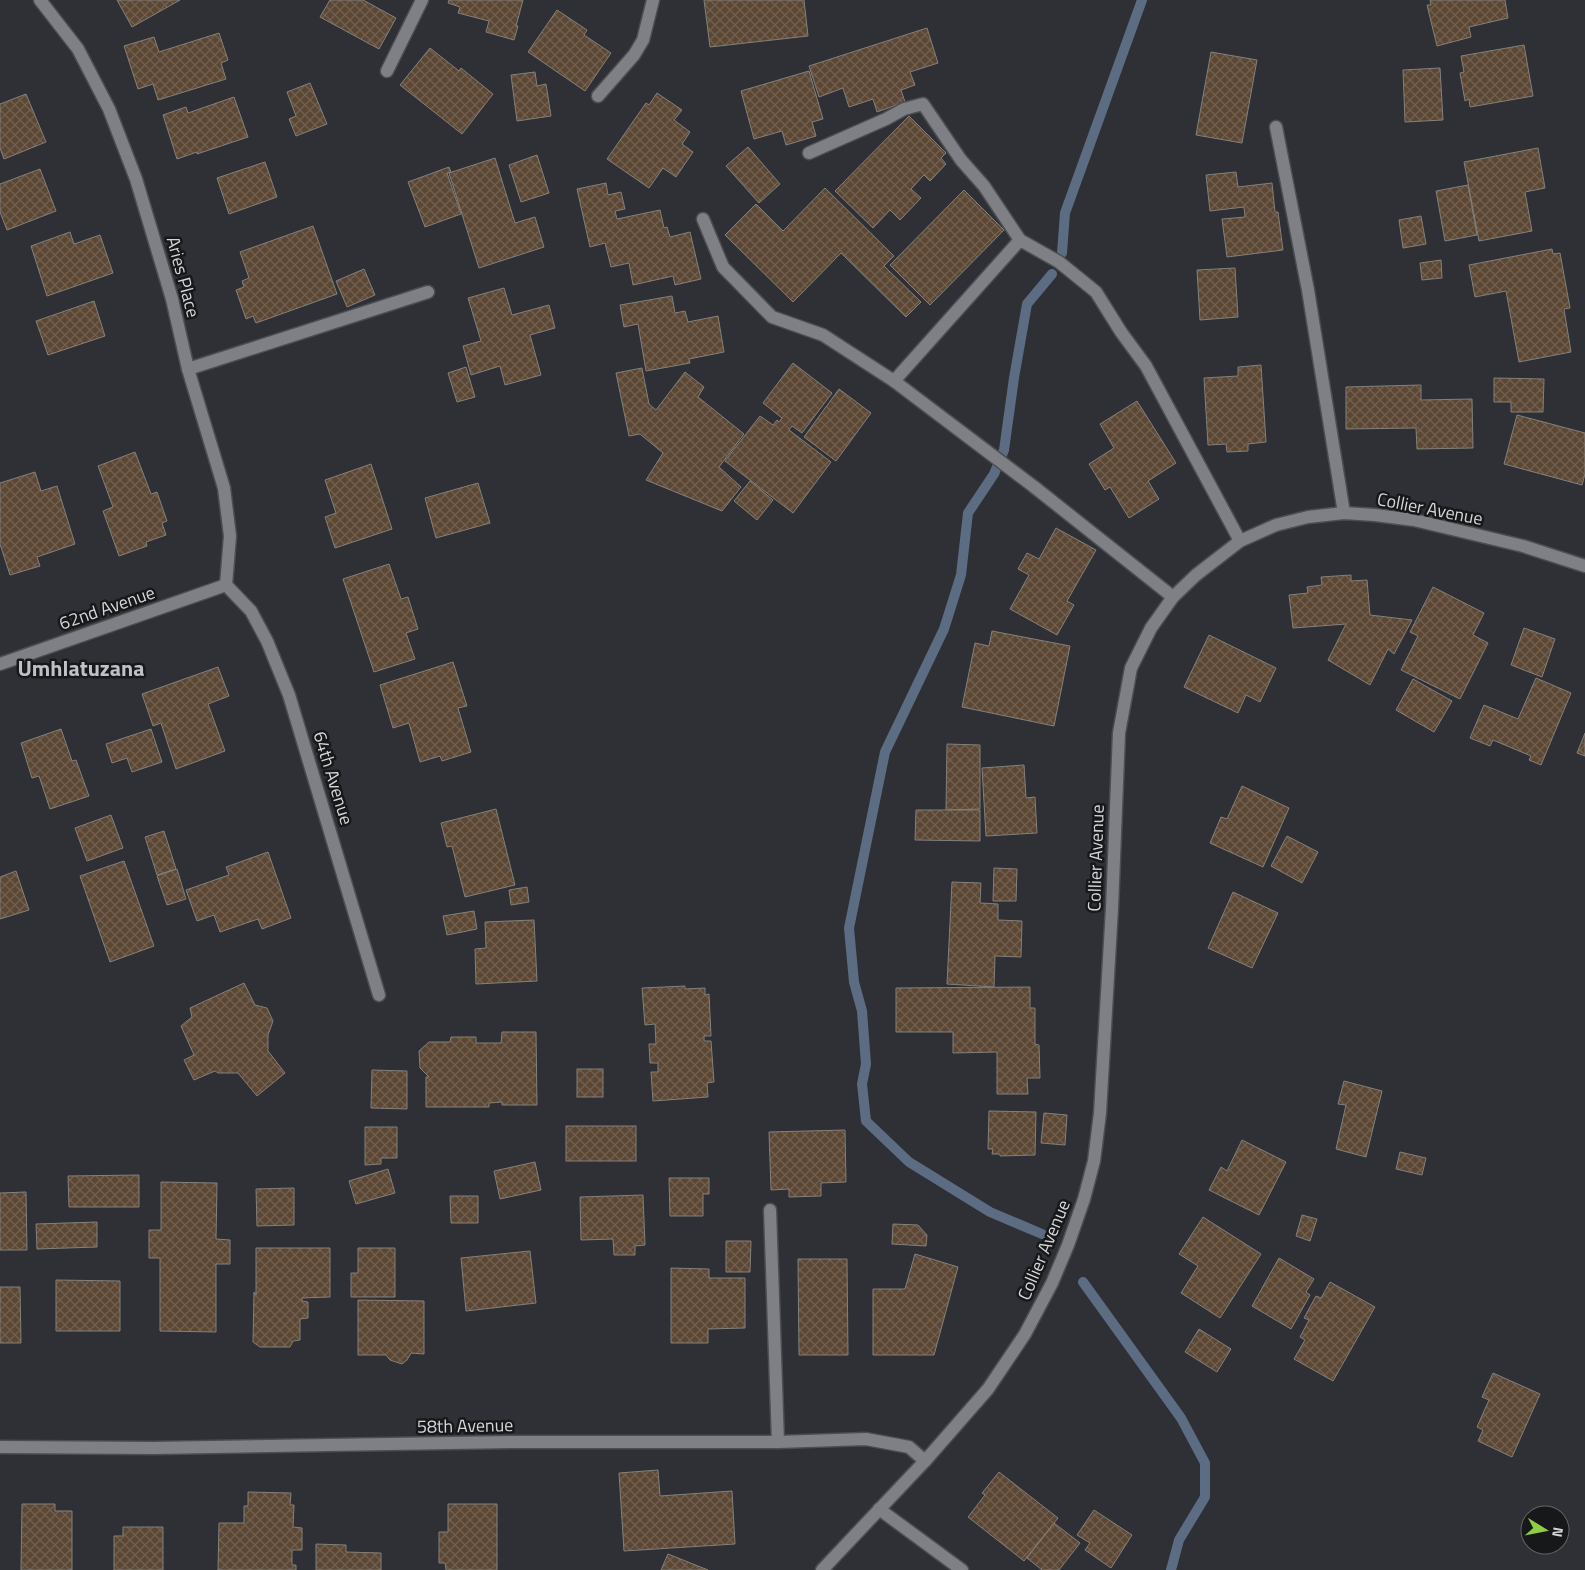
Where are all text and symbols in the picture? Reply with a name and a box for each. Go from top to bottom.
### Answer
street label: Aries Place [160,233,207,320]
street label: Collier Avenue [1375,485,1485,532]
street label: 62nd Avenue [55,579,158,637]
district label: Umhlatuzana [18,651,144,685]
street label: 64th Avenue [306,728,360,828]
street label: Collier Avenue [1080,804,1111,912]
street label: Collier Avenue [1010,1195,1077,1304]
street label: 58th Avenue [417,1411,513,1440]
north arrow [1520,1505,1570,1555]
text: N [1547,1526,1569,1539]

